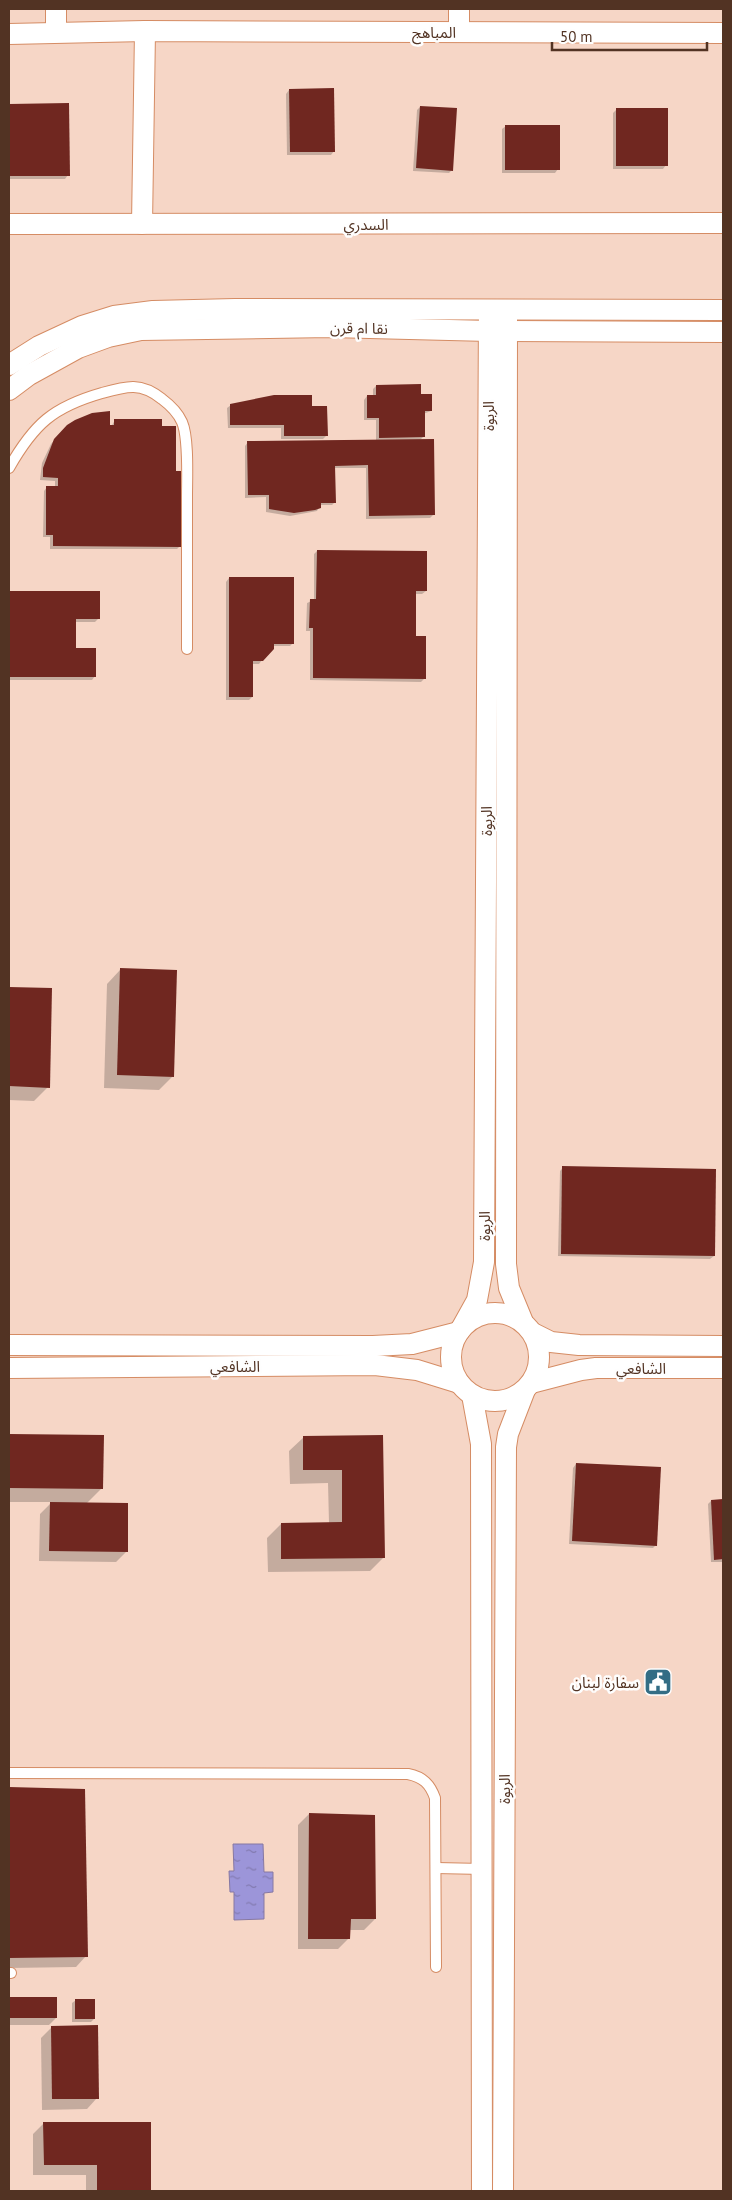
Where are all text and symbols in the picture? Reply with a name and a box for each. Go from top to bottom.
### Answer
scale bar [552,20,707,52]
street label: المباهج [412,23,456,45]
text: 50 m [560,27,593,46]
street label: السدري [343,215,389,236]
street label: نقا ام قرن [330,318,388,340]
street label: الربوة [479,401,498,431]
street label: الربوة [477,806,496,836]
street label: الربوة [475,1211,494,1241]
street label: الشافعي [210,1357,260,1378]
street label: الشافعي [616,1359,666,1380]
public building icon: سفارة لبنان [643,1667,673,1697]
place label: سفارة لبنان [572,1673,639,1692]
street label: الربوة [495,1774,514,1804]

